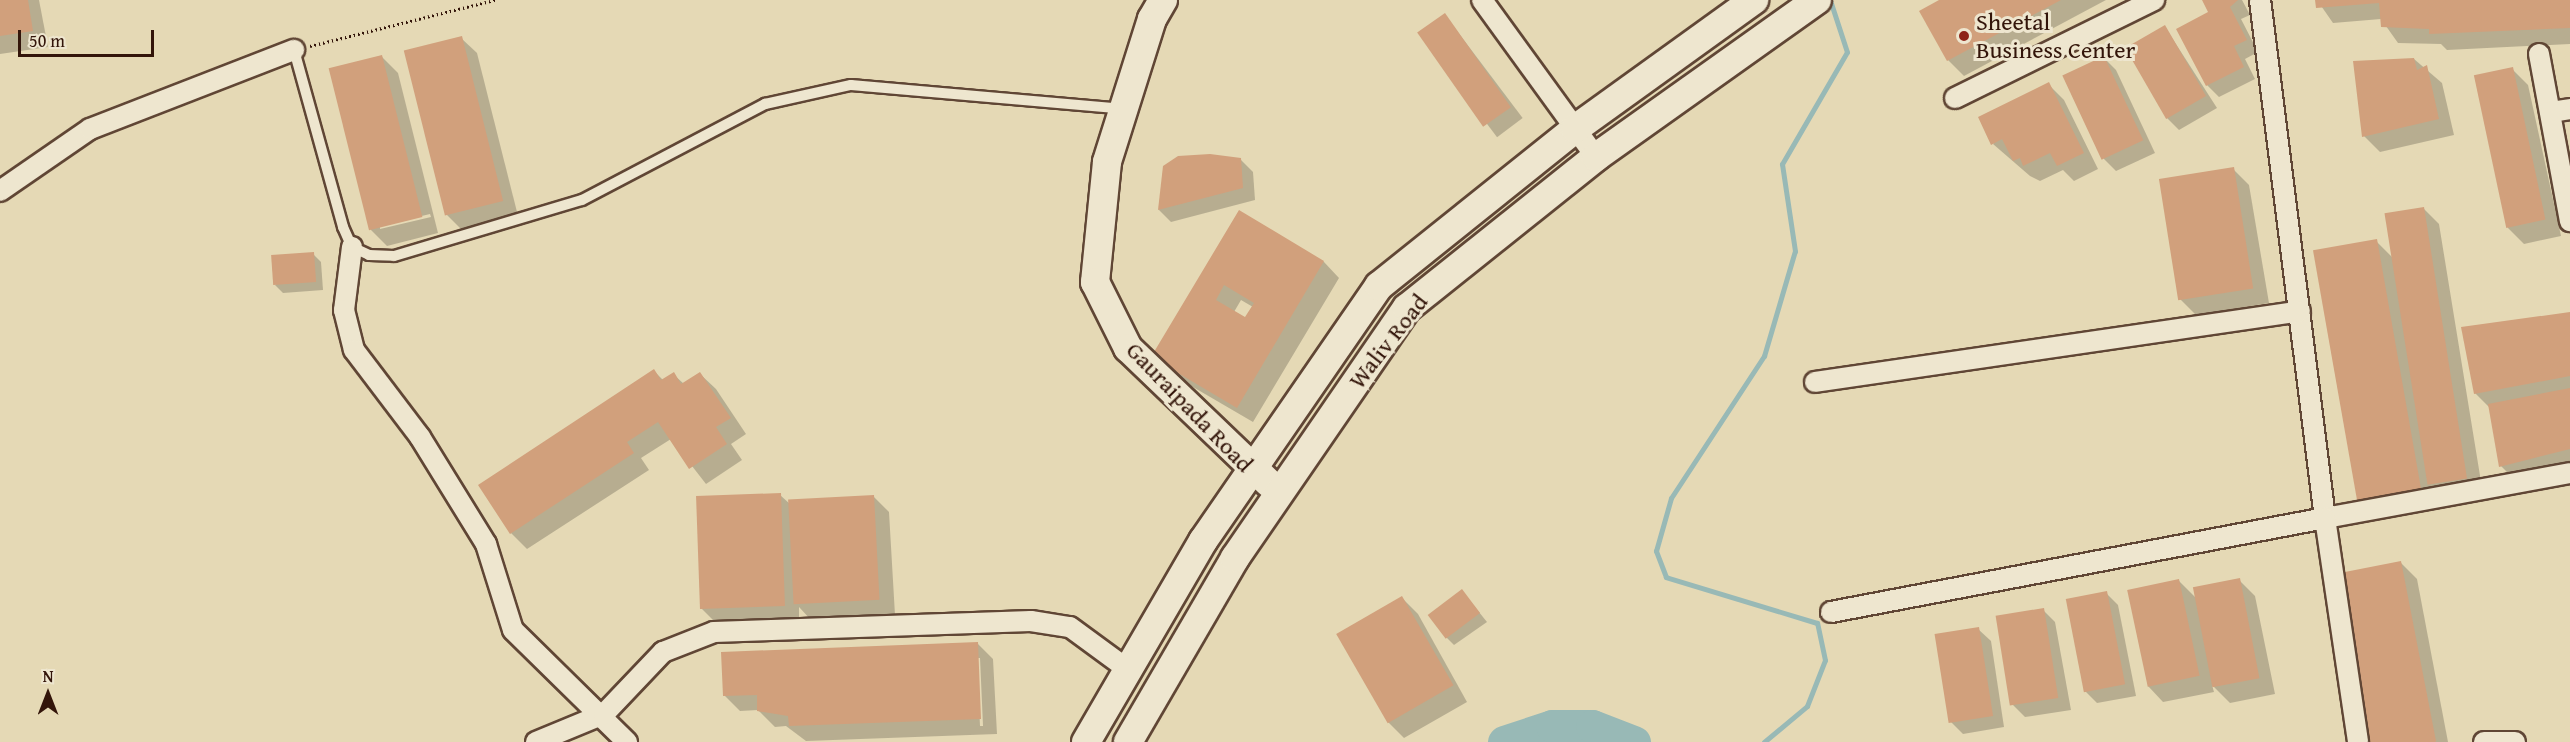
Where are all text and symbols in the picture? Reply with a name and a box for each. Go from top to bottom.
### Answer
place label: Sheetal Business Center [1976,8,2135,64]
scale bar [21,18,158,56]
text: 50 m [29,27,65,54]
marker: Sheetal Business Center [1957,29,1971,43]
street label: Waliv Road [1342,288,1434,394]
street label: Gauraipada Road [1121,336,1259,478]
north arrow [18,664,78,724]
text: N [43,664,53,688]

